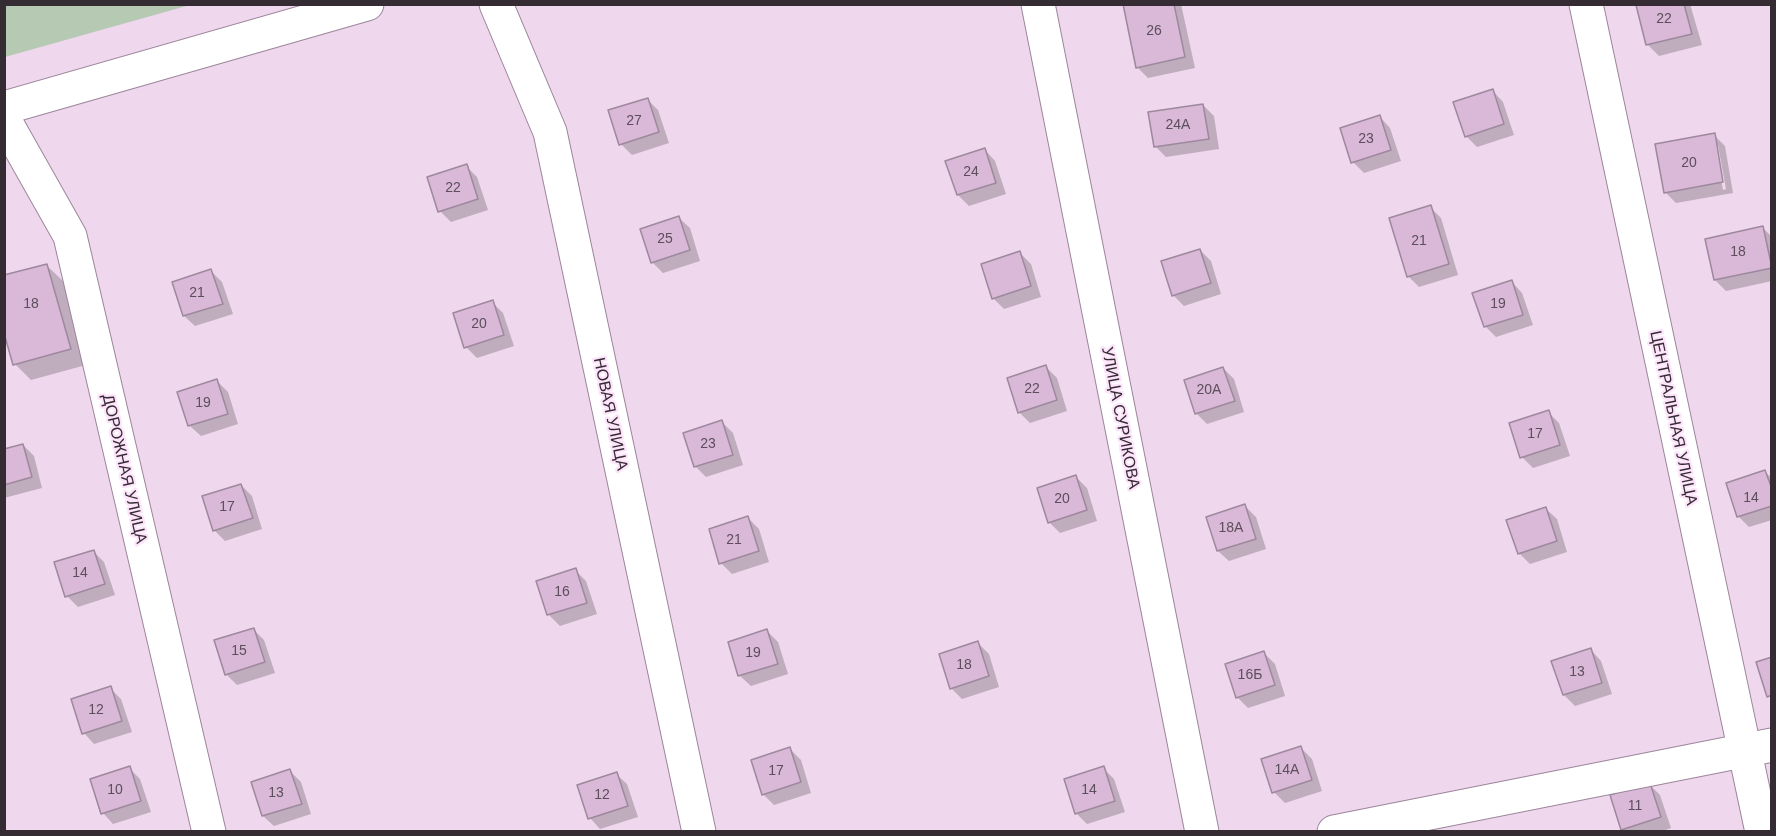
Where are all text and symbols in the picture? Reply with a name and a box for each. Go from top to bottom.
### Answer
house number: 22 [1656,11,1672,27]
house number: 26 [1146,23,1162,39]
house number: 27 [626,113,642,129]
house number: 24А [1166,117,1190,133]
house number: 23 [1358,131,1374,147]
house number: 20 [1681,155,1697,171]
house number: 24 [963,164,979,180]
house number: 22 [445,180,461,196]
house number: 25 [657,231,673,247]
house number: 21 [1411,233,1427,249]
house number: 18 [1730,244,1746,260]
house number: 21 [189,285,205,301]
house number: 18 [23,296,39,312]
house number: 19 [1490,296,1506,312]
house number: 20 [471,316,487,332]
street label: ЦЕНТРАЛЬНАЯ УЛИЦА [1645,329,1701,507]
street label: УЛИЦА СУРИКОВА [1097,345,1143,491]
street label: НОВАЯ УЛИЦА [589,356,631,472]
house number: 22 [1024,381,1040,397]
house number: 20А [1197,382,1221,398]
street label: ДОРОЖНАЯ УЛИЦА [97,392,151,546]
house number: 19 [195,395,211,411]
house number: 17 [1527,426,1543,442]
house number: 23 [700,436,716,452]
house number: 14 [1743,490,1759,506]
house number: 20 [1054,491,1070,507]
house number: 17 [219,499,235,515]
house number: 18А [1219,520,1243,536]
house number: 21 [726,532,742,548]
house number: 14 [72,565,88,581]
house number: 16 [554,584,570,600]
house number: 15 [231,643,247,659]
house number: 19 [745,645,761,661]
house number: 18 [956,657,972,673]
house number: 13 [1569,664,1585,680]
house number: 16Б [1238,667,1262,683]
house number: 12 [88,702,104,718]
house number: 14А [1275,762,1299,778]
house number: 17 [768,763,784,779]
house number: 10 [107,782,123,798]
house number: 14 [1081,782,1097,798]
house number: 13 [268,785,284,801]
house number: 12 [594,787,610,803]
house number: 11 [1628,798,1642,814]

